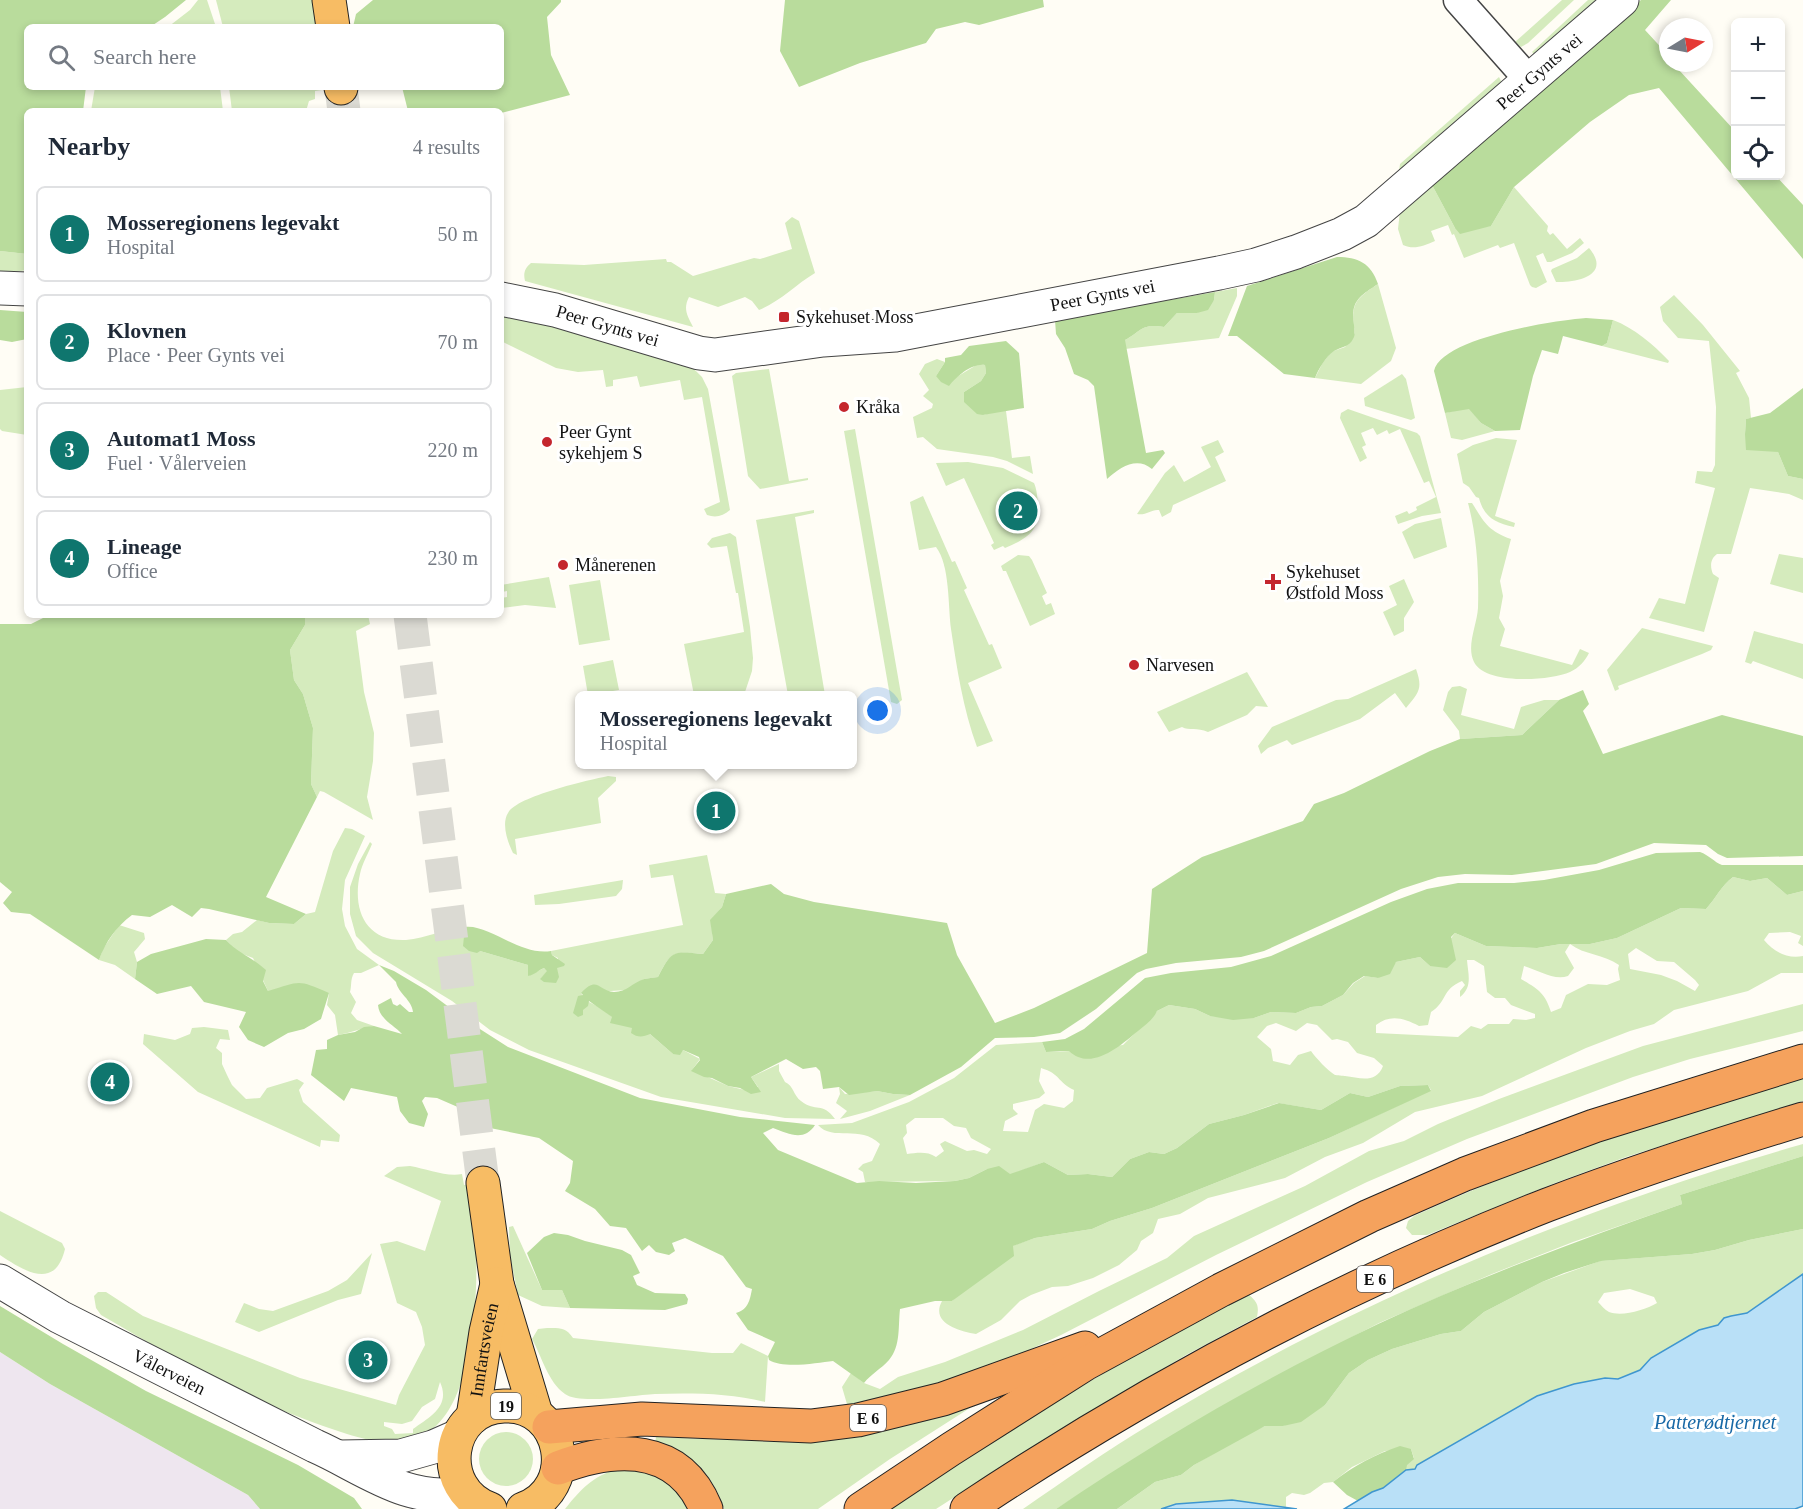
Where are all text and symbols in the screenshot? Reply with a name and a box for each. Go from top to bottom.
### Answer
north arrow [1659,18,1713,72]
map controls [1731,18,1785,180]
button: + [1731,18,1785,72]
search box [24,24,504,90]
street label: Peer Gynts vei [1493,29,1586,114]
icon: search [45,41,78,74]
text: Search here [93,44,196,69]
button: − [1731,72,1785,126]
button: locate [1731,126,1785,180]
text: Nearby [48,132,130,161]
text: 4 results [413,136,480,158]
text: Mosseregionens legevakt [107,210,339,235]
text: 1 [65,223,75,245]
text: 50 m [437,223,478,245]
text: Hospital [107,236,175,258]
street label: Peer Gynts vei [1049,276,1156,315]
street label: Peer Gynts vei [554,301,661,350]
place label: Sykehuset Moss [796,307,914,327]
marker: Sykehuset Moss [777,310,791,324]
text: Klovnen [107,318,186,343]
text: 2 [65,331,75,353]
text: 70 m [437,331,478,353]
text: Place · Peer Gynts vei [107,344,285,366]
place label: Kråka [856,397,900,417]
marker: Kråka [837,400,851,414]
place label: Peer Gynt sykehjem S [559,422,643,463]
text: Automat1 Moss [107,426,256,451]
marker: Peer Gynt sykehjem S [540,435,554,449]
text: 3 [65,439,75,461]
text: 220 m [427,439,478,461]
text: Fuel · Vålerveien [107,452,247,474]
pin: 2 [998,488,1038,534]
text: Lineage [107,534,182,559]
text: 4 [65,547,75,569]
text: 230 m [427,547,478,569]
place label: Månerenen [575,555,656,575]
marker: Månerenen [556,558,570,572]
text: Office [107,560,158,582]
place label: Sykehuset Østfold Moss [1286,562,1384,603]
marker: Sykehuset Østfold Moss [1264,573,1282,591]
place label: Narvesen [1146,655,1214,675]
marker: Narvesen [1127,658,1141,672]
popup [575,691,857,769]
your location [863,696,892,725]
text: Mosseregionens legevakt [600,706,832,731]
text: Hospital [600,732,668,754]
pin: 1 [696,788,736,834]
pin: 4 [90,1060,130,1104]
road number: E 6 [1357,1266,1393,1292]
street label: Innfartsveien [466,1301,502,1398]
pin: 3 [348,1338,388,1382]
street label: Vålerveien [129,1345,209,1399]
road number: 19 [491,1393,521,1419]
road number: E 6 [850,1405,886,1431]
water label: Patterødtjernet [1653,1411,1777,1434]

